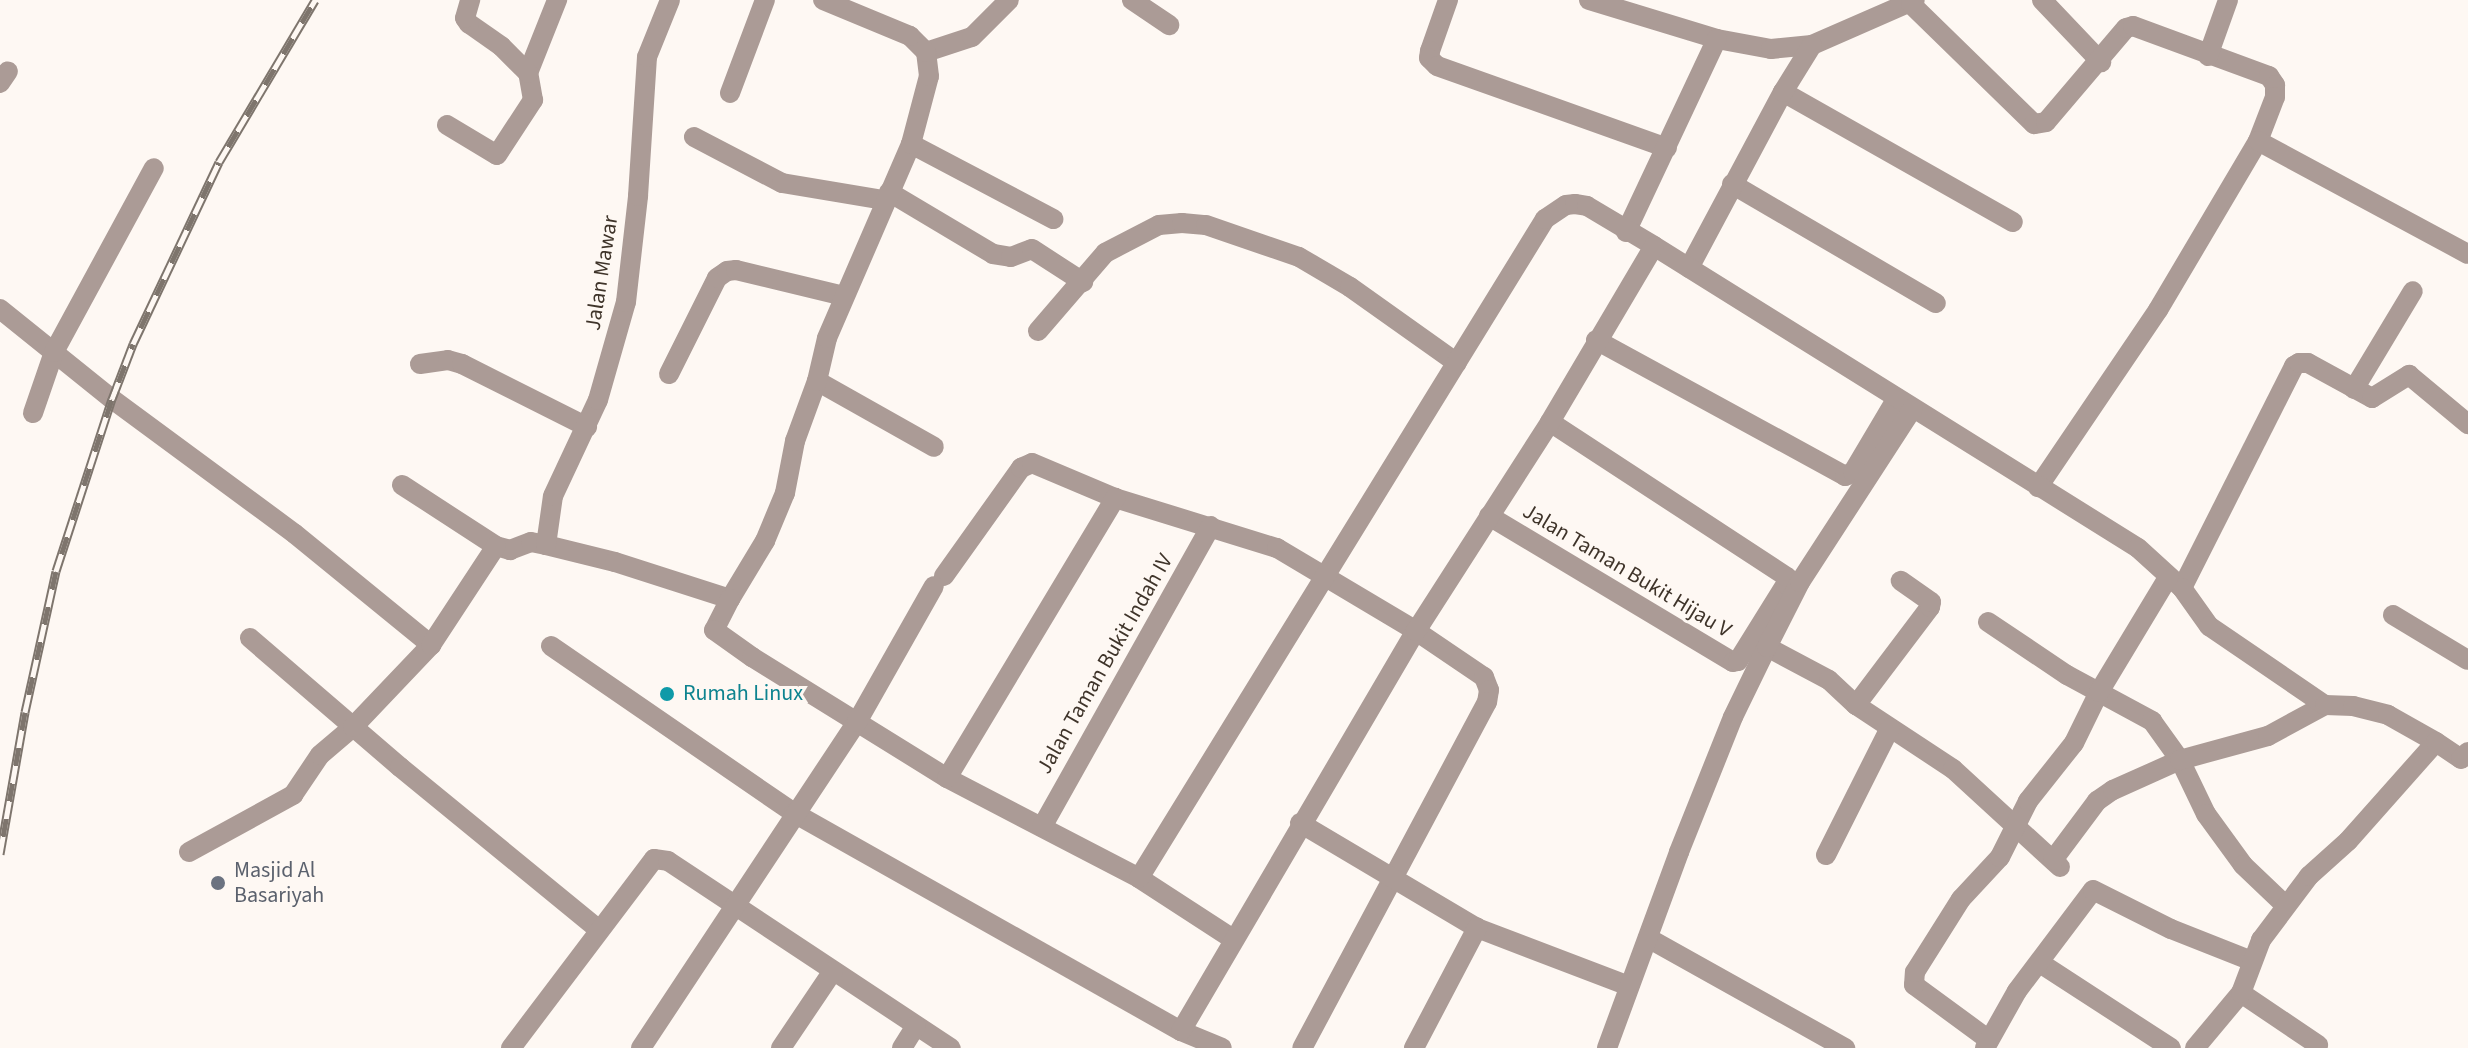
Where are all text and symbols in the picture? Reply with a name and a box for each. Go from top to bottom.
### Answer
street label: Jalan Mawar [580,214,624,332]
street label: Jalan Taman Bukit Hijau V [1518,498,1736,644]
street label: Jalan Taman Bukit Indah IV [1031,549,1179,779]
place label: Rumah Linux [683,681,803,707]
marker: Rumah Linux [658,685,676,703]
place label: Masjid Al Basariyah [234,857,324,908]
marker: Masjid Al Basariyah [209,874,227,892]

